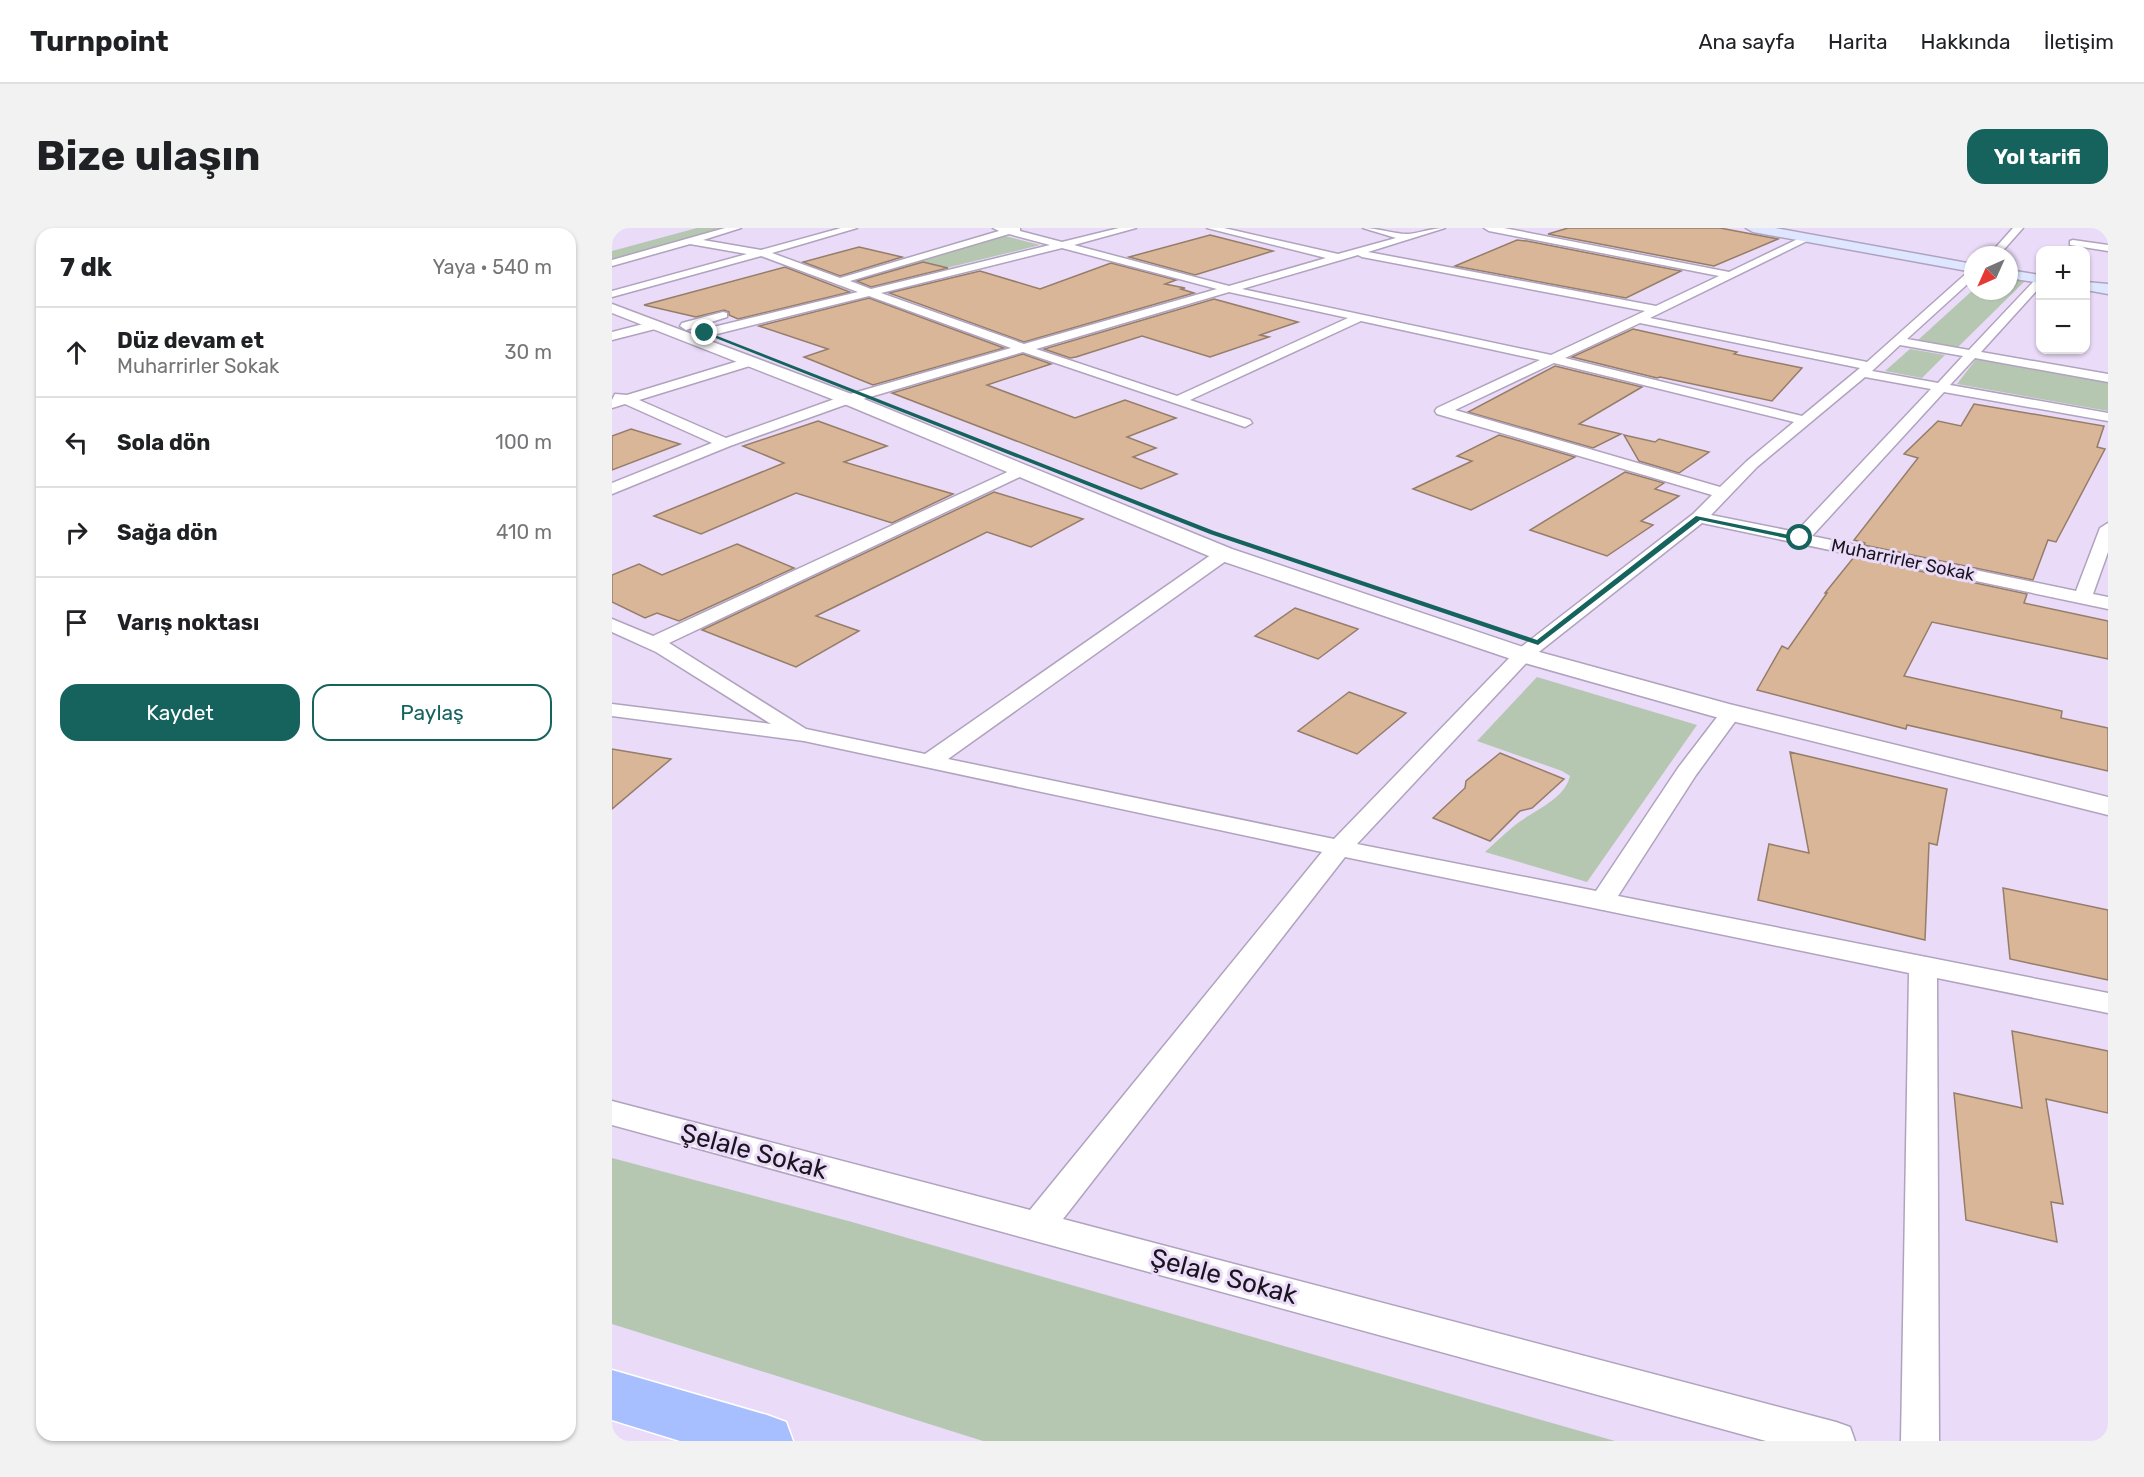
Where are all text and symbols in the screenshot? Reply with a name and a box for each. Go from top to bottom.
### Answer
text: Turnpoint [30,25,169,58]
text: Ana sayfa [1698,29,1795,54]
text: Harita [1828,29,1888,54]
text: Hakkında [1921,29,2011,54]
text: İletişim [2044,29,2114,54]
button: Yol tarifi [1967,129,2108,184]
text: Bize ulaşın [36,131,260,181]
north arrow [1964,246,2018,300]
map controls [2036,246,2090,354]
button: + [2036,246,2090,300]
text: 7 dk [60,252,112,283]
text: Yaya · 540 m [432,255,552,279]
button: − [2036,300,2090,354]
route end [691,319,717,345]
text: Düz devam et [117,327,264,354]
icon: ahead [60,336,93,369]
text: 30 m [505,340,552,364]
text: Muharrirler Sokak [117,354,279,378]
icon: left [60,426,93,459]
text: Sola dön [117,429,210,456]
text: 100 m [495,430,552,454]
icon: right [60,516,93,549]
text: Sağa dön [117,519,218,546]
text: 410 m [496,520,552,544]
route start [1786,524,1812,550]
street label: Muharrirler Sokak [1829,534,1977,586]
icon: arrive [60,606,93,639]
text: Varış noktası [117,609,259,636]
button: Kaydet [60,684,300,741]
button: Paylaş [312,684,552,741]
street label: Şelale Sokak [677,1117,831,1186]
street label: Şelale Sokak [1147,1242,1301,1311]

